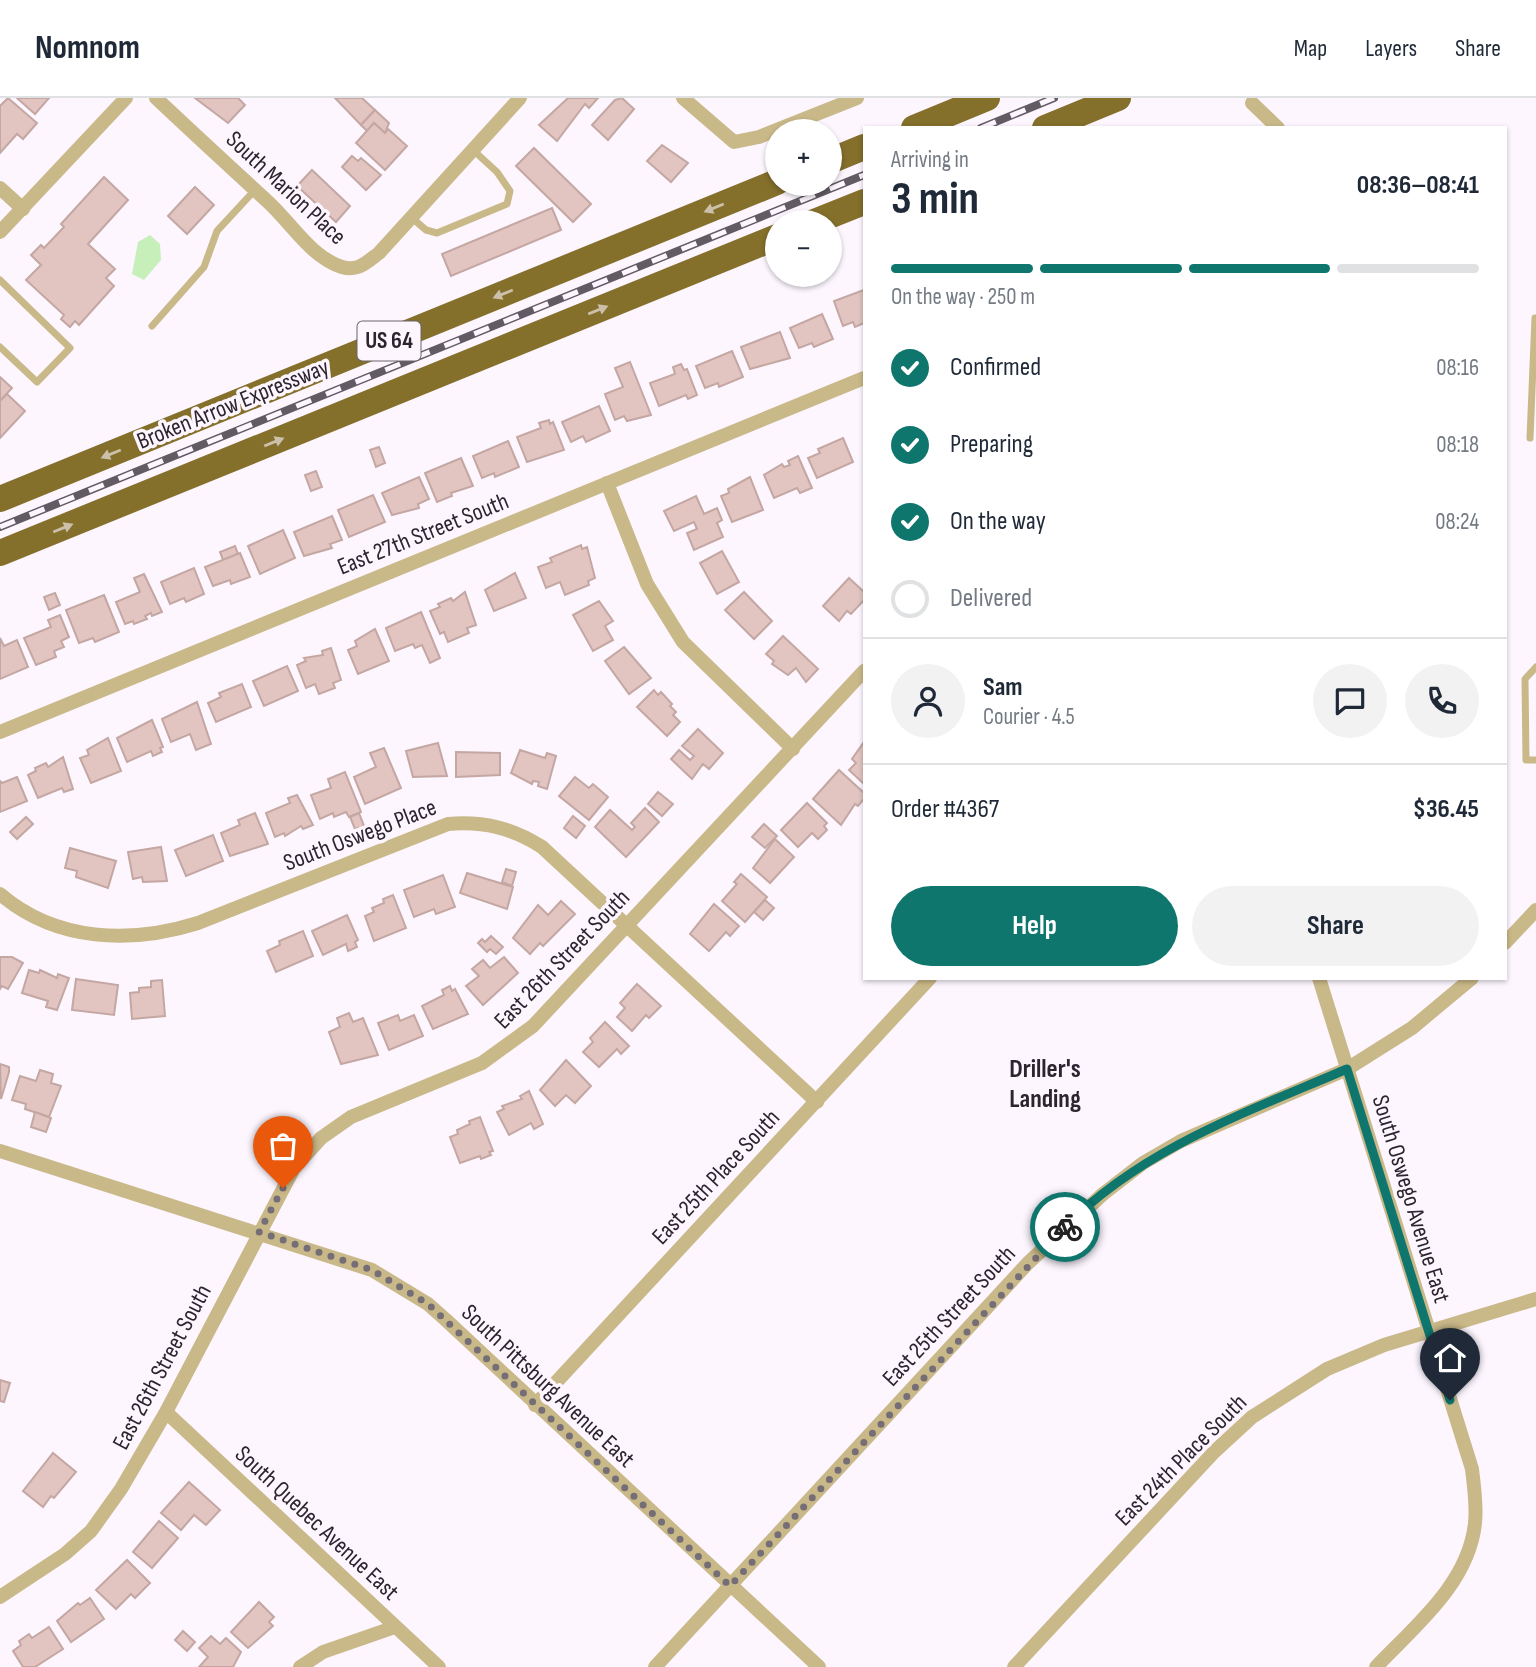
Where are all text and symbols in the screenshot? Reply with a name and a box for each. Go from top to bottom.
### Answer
text: Nomnom [35,28,140,68]
text: Map [1294,34,1327,63]
text: Layers [1365,34,1417,63]
text: Share [1455,34,1501,63]
map controls [765,119,842,287]
button: + [765,119,842,196]
street label: South Marion Place [220,125,352,251]
text: Arriving in [891,146,969,174]
text: 08:36–08:41 [1357,170,1479,201]
text: 3 min [891,172,979,227]
one-way arrow [703,203,724,214]
button: − [765,210,842,287]
text: On the way · 250 m [891,283,1035,311]
one-way arrow [493,288,513,300]
one-way arrow [588,304,608,316]
road number: US 64 [358,322,420,360]
icon: check [891,349,929,387]
street label: Broken Arrow Expressway [133,352,333,456]
text: Confirmed [950,352,1041,383]
text: 08:16 [1436,354,1479,382]
icon: check [891,426,929,464]
text: Preparing [950,429,1033,460]
text: 08:18 [1436,431,1479,459]
one-way arrow [264,436,284,448]
one-way arrow [100,448,121,459]
street label: East 27th Street South [333,486,513,582]
icon: check [891,503,929,541]
text: On the way [950,506,1046,537]
text: 08:24 [1435,508,1479,536]
one-way arrow [53,522,74,533]
text: Delivered [950,583,1032,614]
button: person [891,664,965,738]
button: chat [1313,664,1387,738]
button: phone [1405,664,1479,738]
text: Sam [983,672,1023,703]
text: Courier · 4.5 [983,703,1075,731]
street label: South Oswego Place [279,793,441,877]
text: Order #4367 [891,794,999,825]
text: $36.45 [1413,794,1479,825]
street label: East 26th Street South [488,883,636,1035]
button: Help [891,886,1178,966]
button: Share [1192,886,1479,966]
district label: Driller's Landing [1009,1054,1081,1115]
street label: South Oswego Avenue East [1366,1092,1456,1306]
street label: East 25th Place South [646,1103,786,1251]
pin [253,1116,313,1188]
icon: bag [264,1127,302,1165]
courier [1030,1192,1100,1262]
icon: bike [1046,1208,1084,1246]
street label: East 25th Street South [876,1240,1022,1392]
street label: East 26th Street South [106,1280,218,1454]
street label: South Pittsburg Avenue East [455,1298,641,1474]
pin [1420,1328,1480,1400]
icon: home [1431,1339,1469,1377]
street label: East 24th Place South [1109,1388,1253,1532]
street label: South Quebec Avenue East [229,1440,405,1606]

